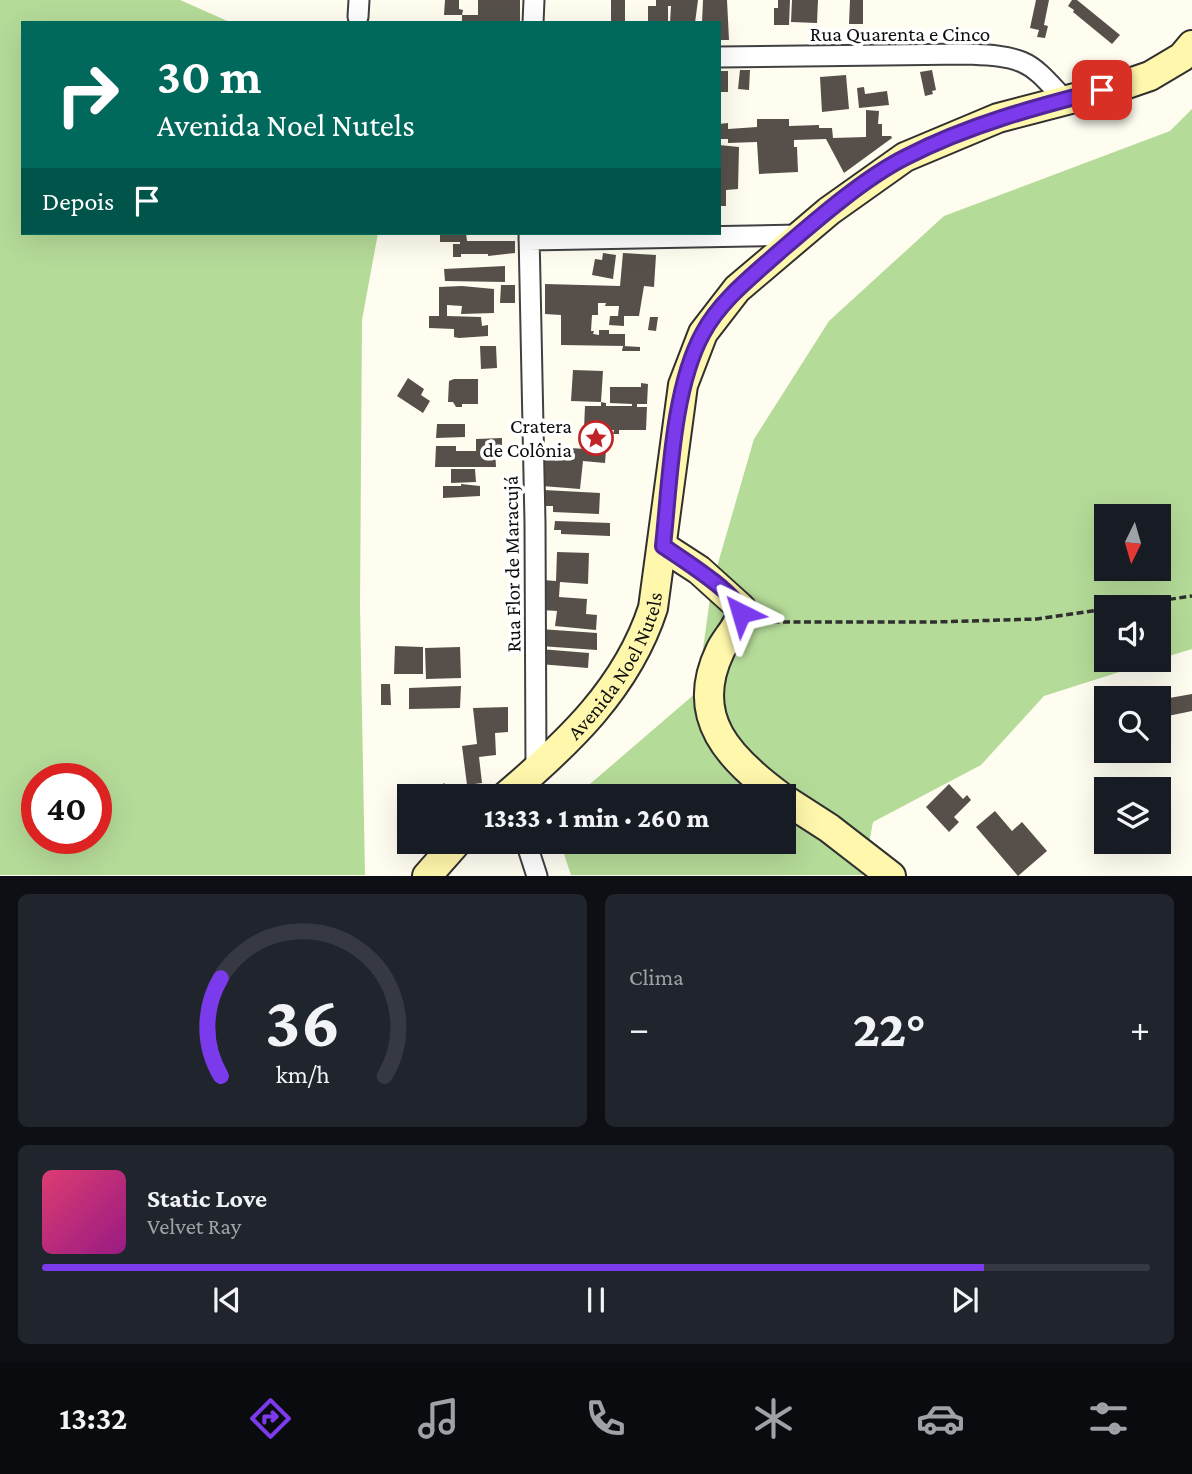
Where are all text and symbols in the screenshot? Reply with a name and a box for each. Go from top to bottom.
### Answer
street label: Rua Quarenta e Cinco [810,22,990,46]
icon: right [42,49,133,140]
text: 30 m [157,49,262,104]
pin [1072,60,1132,120]
icon: arrive [1083,71,1121,109]
text: Avenida Noel Nutels [157,107,415,143]
icon: arrive [128,182,166,220]
text: Depois [42,187,114,216]
place label: Cratera de Colônia [483,414,572,462]
place icon: Cratera de Colônia [577,419,615,457]
street label: Rua Flor de Maracujá [498,475,526,653]
north arrow [1094,504,1171,581]
map controls [1094,504,1171,854]
position arrow [704,576,778,650]
street label: Avenida Noel Nutels [562,591,667,745]
button: sound [1094,595,1171,672]
button: search [1094,686,1171,763]
speed limit sign: 40 [21,763,112,854]
button: layers [1094,777,1171,854]
text: 13:33 · 1 min · 260 m [484,804,709,833]
text: Clima [629,964,684,990]
text: 36 [265,982,340,1063]
text: 22° [853,999,926,1057]
text: − [629,1007,649,1049]
text: + [1130,1007,1150,1049]
text: km/h [276,1061,329,1088]
text: Static Love [147,1184,267,1213]
text: Velvet Ray [147,1213,241,1239]
icon: previous [208,1281,246,1319]
icon: pause [577,1281,615,1319]
icon: next [946,1281,984,1319]
icon: directions [246,1394,295,1443]
icon: music [414,1394,463,1443]
icon: phone [581,1394,630,1443]
icon: climate [749,1394,798,1443]
icon: car [916,1394,965,1443]
icon: filters [1084,1394,1133,1443]
text: 13:32 [59,1400,127,1436]

